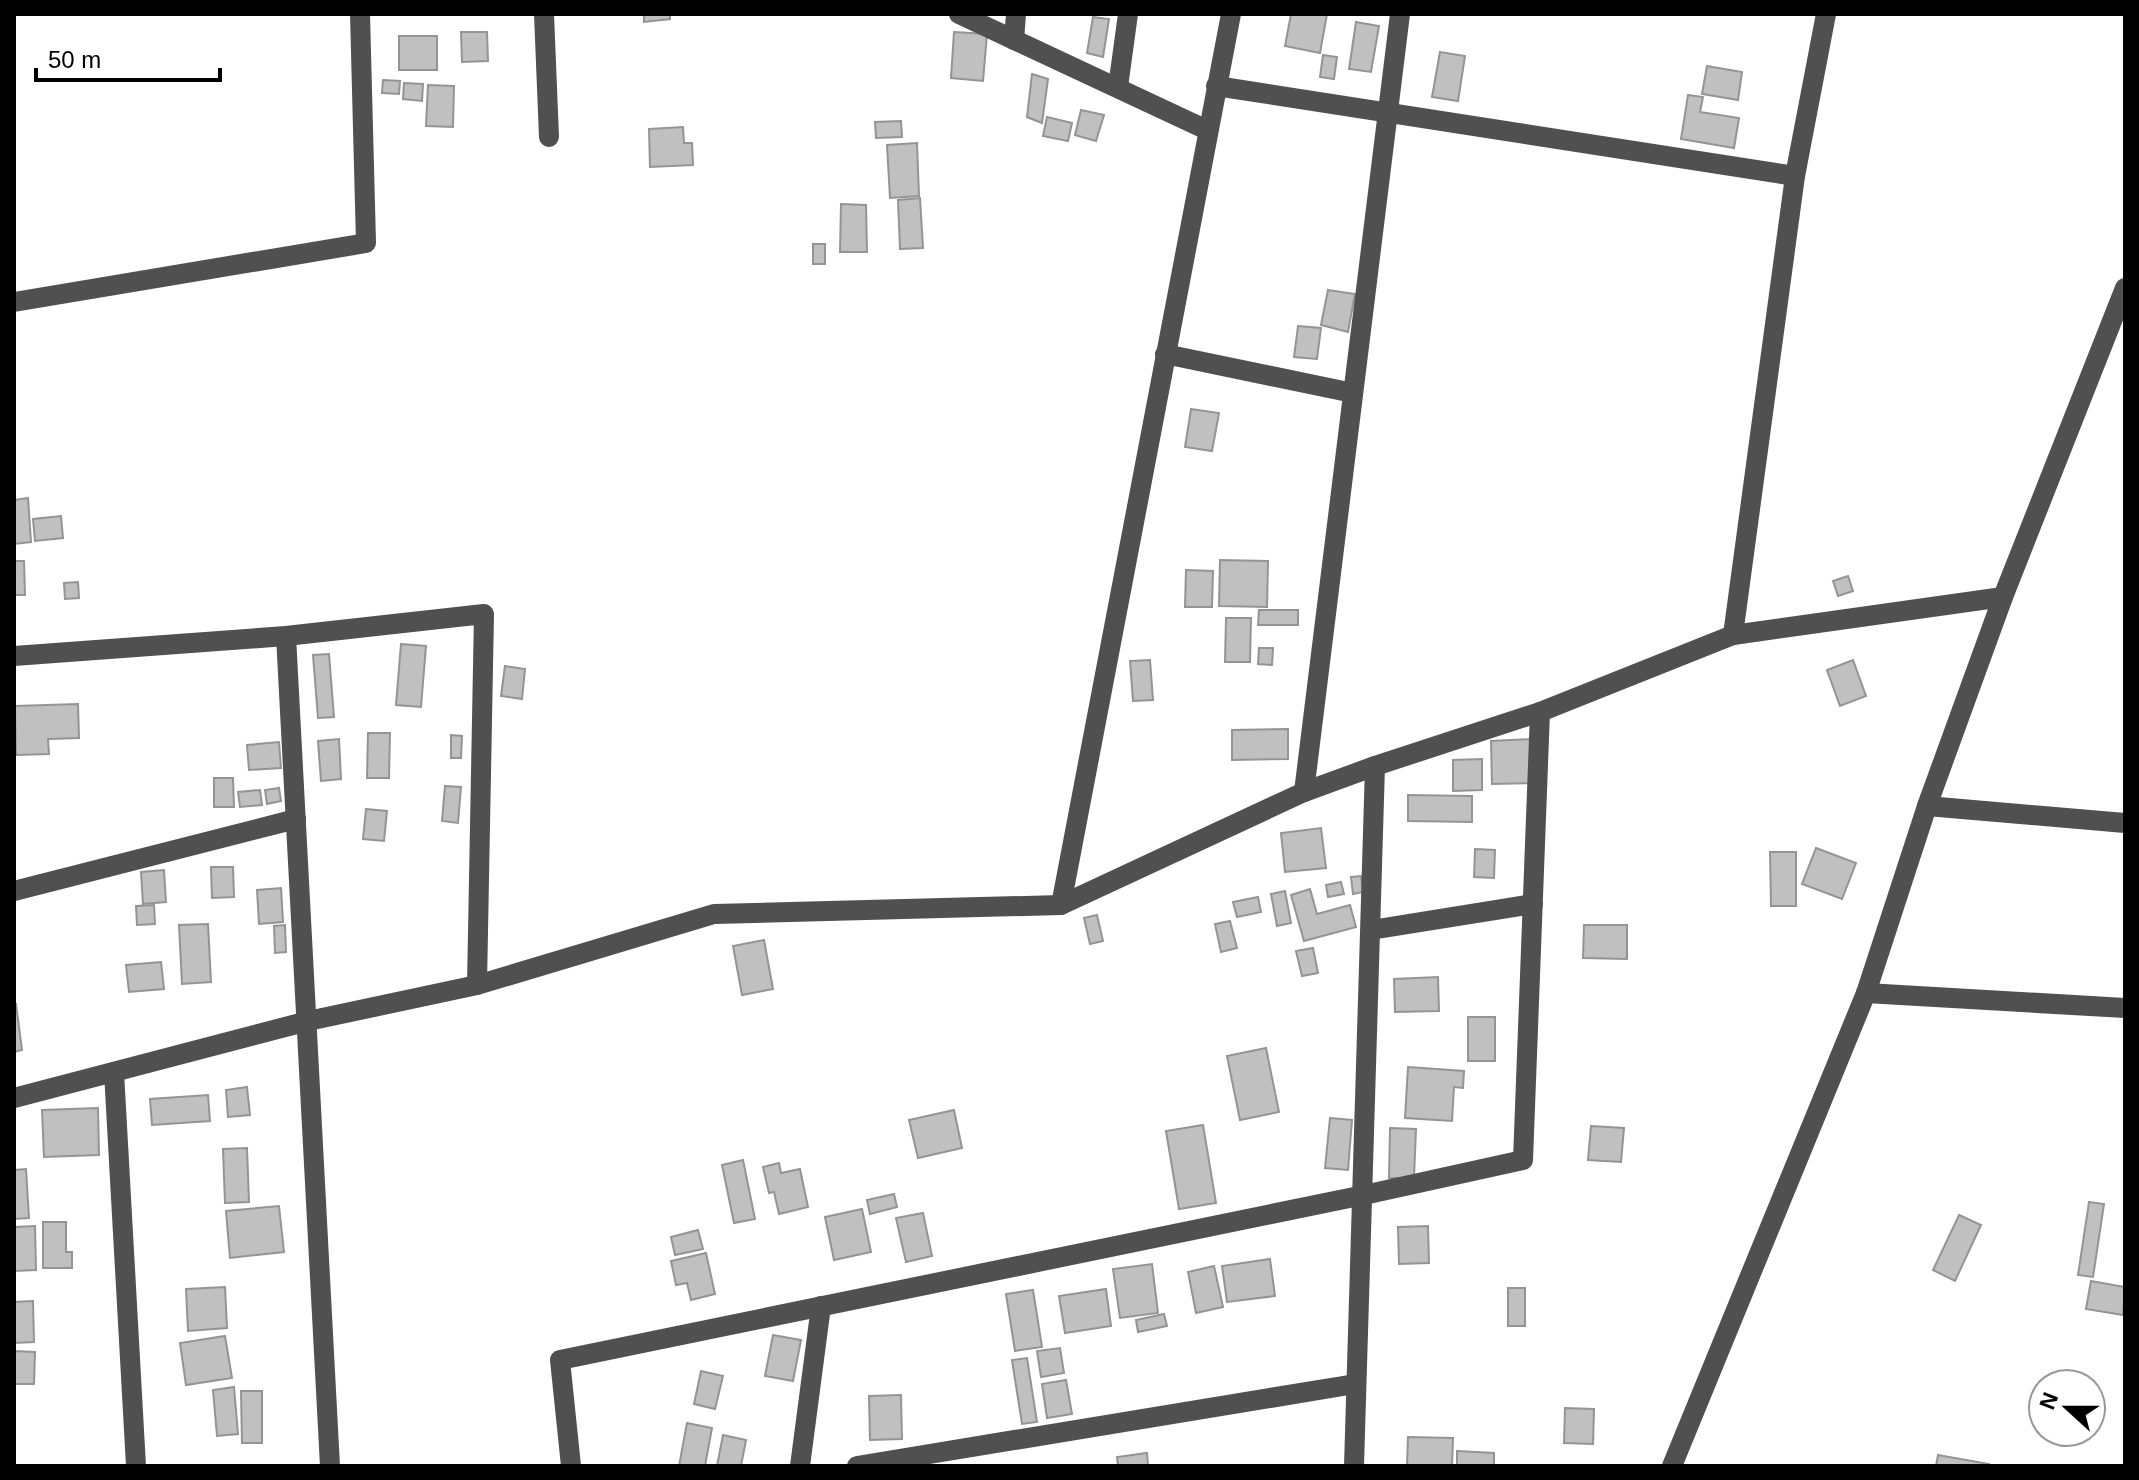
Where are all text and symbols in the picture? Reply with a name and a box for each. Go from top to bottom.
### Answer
scale bar [36,32,220,82]
text: 50 m [48,46,101,73]
north arrow [2027,1368,2107,1448]
text: N [2034,1389,2063,1413]

